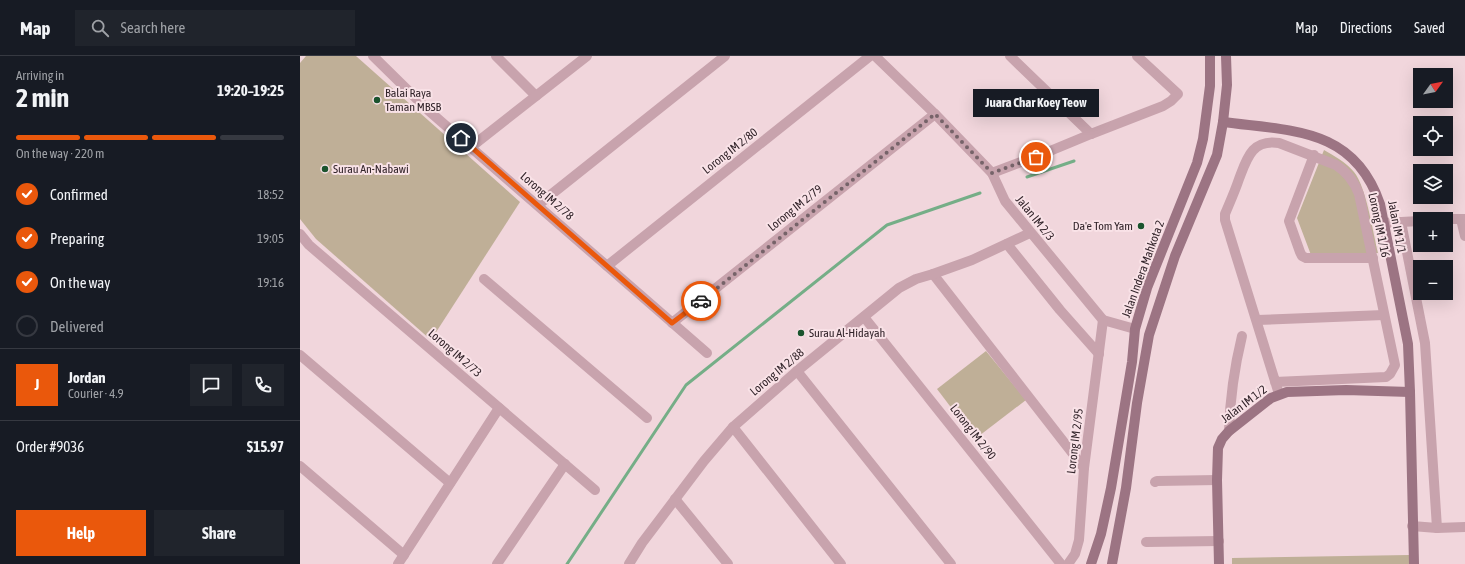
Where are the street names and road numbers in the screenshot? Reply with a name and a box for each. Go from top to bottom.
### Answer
street label: Lorong IM 2/80 [700,125,761,177]
street label: Lorong IM 2/78 [518,169,577,223]
street label: Lorong IM 2/79 [765,182,825,234]
street label: Lorong IM 1/16 [1365,191,1393,259]
street label: Jalan IM 2/3 [1013,193,1057,243]
street label: Jalan IM 1/1 [1385,199,1409,255]
street label: Jalan Indera Mahkota 2 [1119,218,1167,320]
street label: Lorong IM 2/73 [426,326,484,380]
street label: Lorong IM 2/88 [747,345,807,399]
street label: Jalan IM 1/2 [1218,382,1270,426]
street label: Lorong IM 2/90 [947,402,999,463]
street label: Lorong IM 2/95 [1064,407,1086,475]

